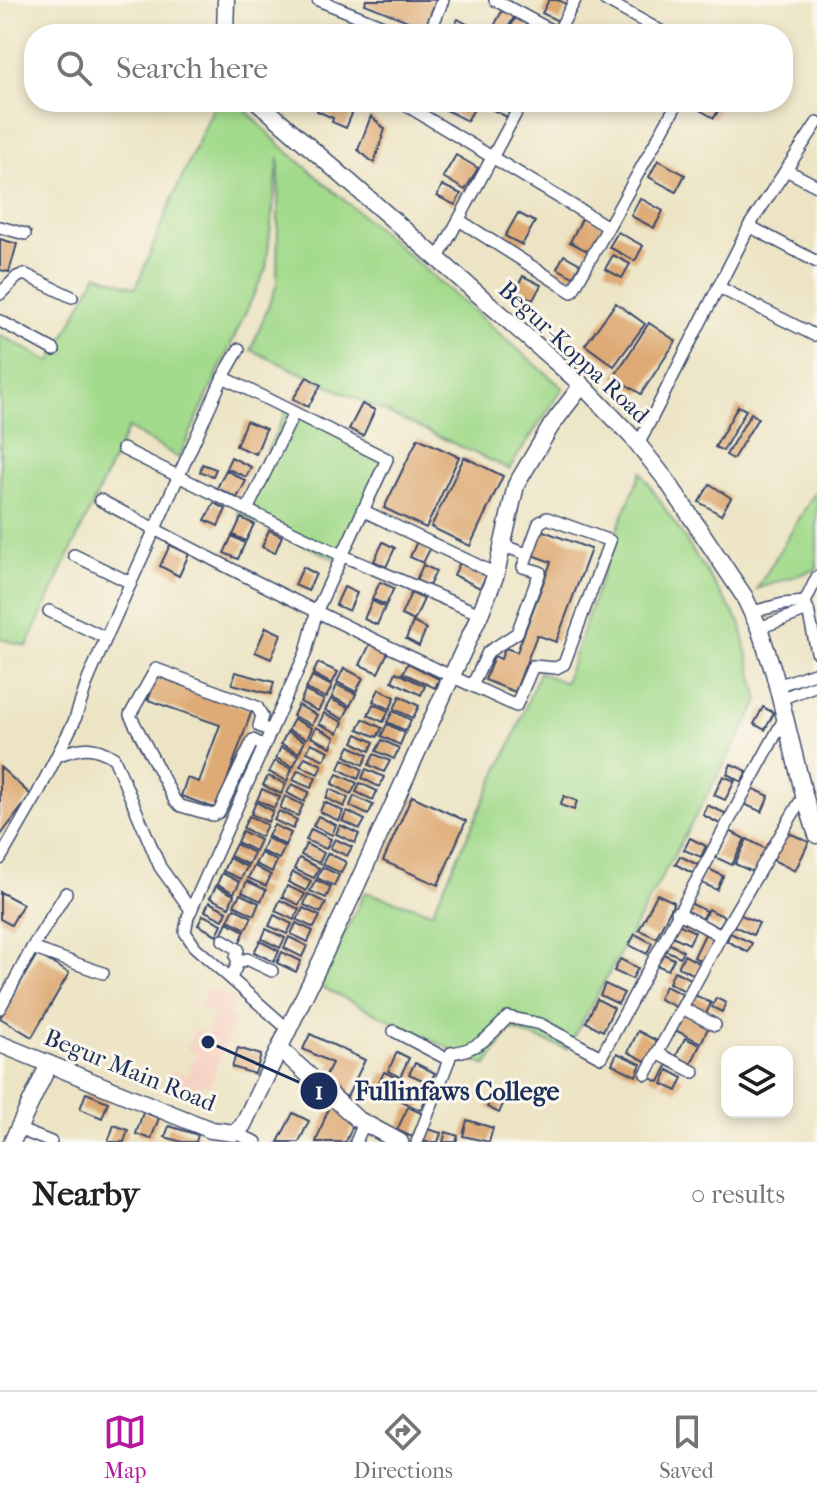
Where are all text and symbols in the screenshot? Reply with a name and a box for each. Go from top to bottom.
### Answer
search box [24,24,793,112]
icon: search [52,46,96,90]
text: Search here [116,51,268,86]
street label: Begur-Koppa Road [493,275,656,430]
street label: Begur Main Road [40,1023,221,1117]
map controls [721,1046,793,1118]
button: layers [721,1046,793,1118]
callout: Fullinfaws College [299,1066,576,1116]
text: Fullinfaws College [354,1076,560,1107]
text: 1 [315,1077,323,1105]
text: Nearby [32,1174,139,1214]
text: 0 results [691,1179,785,1210]
tab: Map [103,1410,147,1484]
tab: Directions [354,1410,453,1484]
tab: Saved [659,1410,714,1484]

